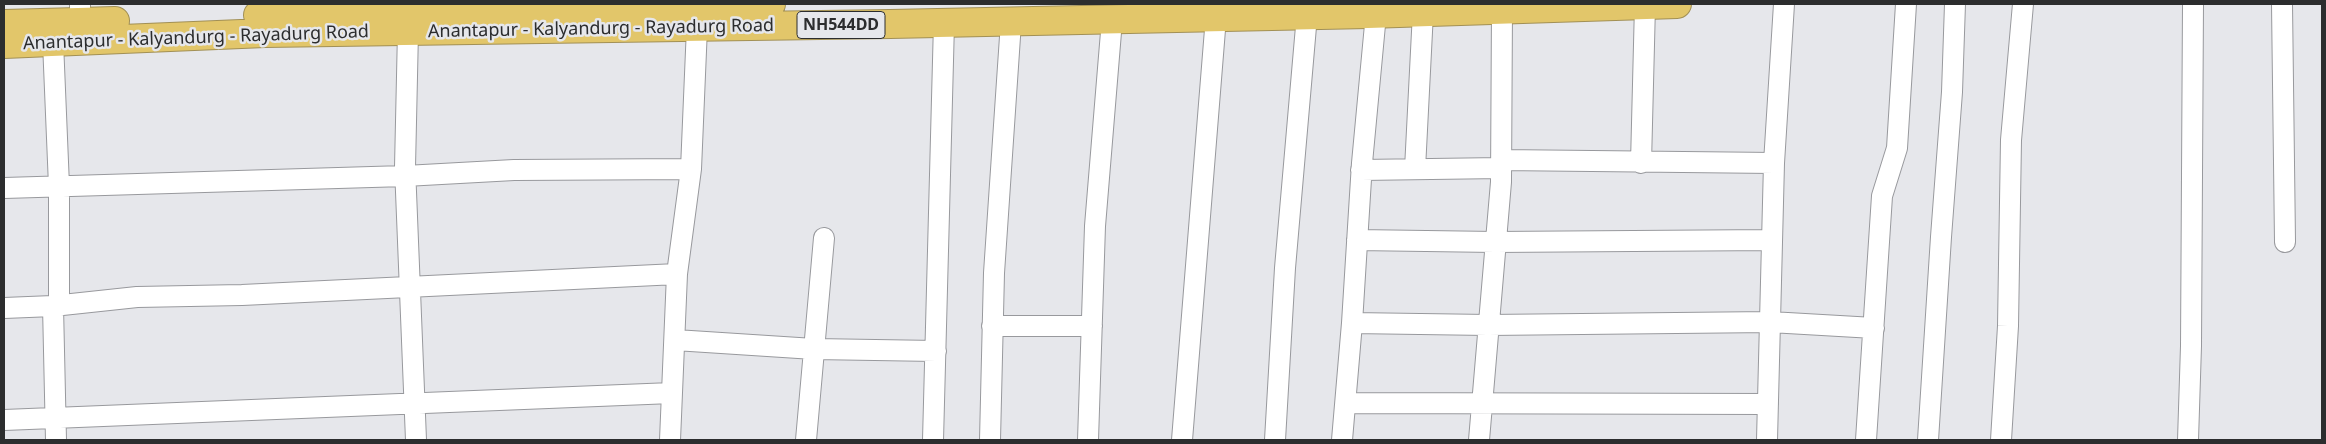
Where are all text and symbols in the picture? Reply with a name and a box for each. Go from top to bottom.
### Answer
road number: NH544DD [797,12,885,38]
street label: Anantapur - Kalyandurg - Rayadurg Road [428,15,774,43]
street label: Anantapur - Kalyandurg - Rayadurg Road [23,21,369,55]

